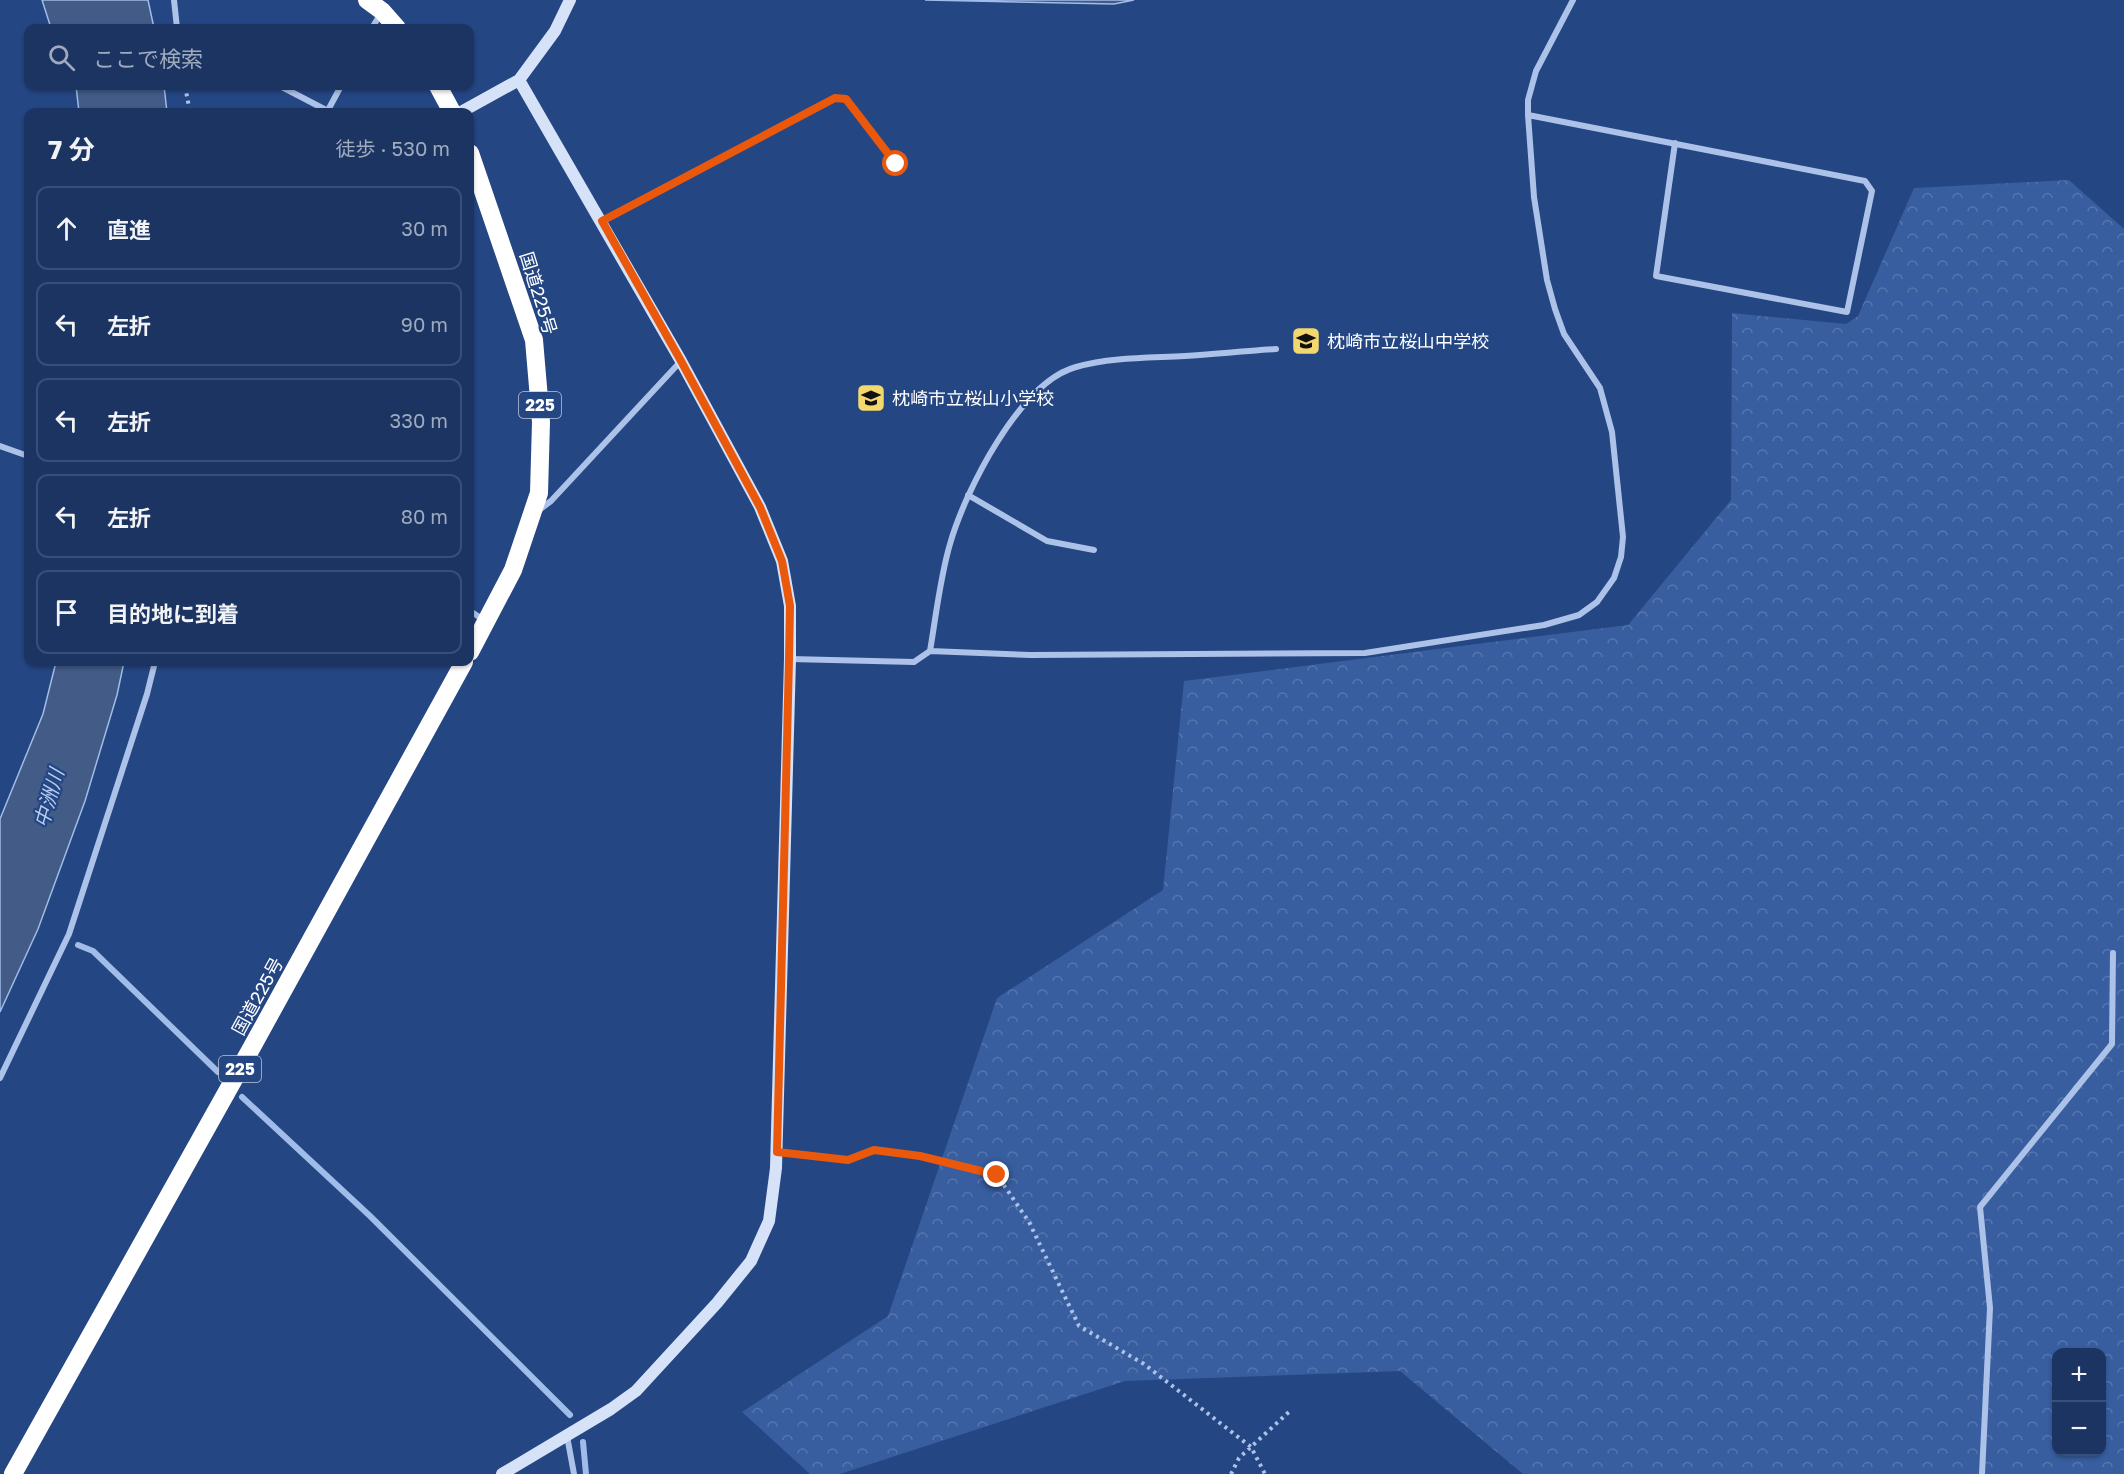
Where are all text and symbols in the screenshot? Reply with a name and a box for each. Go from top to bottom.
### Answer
search box [24,24,474,90]
icon: search [45,41,78,74]
text: ここで検索 [93,45,203,72]
text: 7 分 [48,134,95,165]
text: 徒歩 · 530 m [336,136,450,160]
route start [882,150,908,176]
icon: ahead [50,212,83,245]
text: 直進 [107,216,151,243]
text: 30 m [401,216,448,240]
street label: 国道225号 [516,249,562,337]
icon: left [50,308,83,341]
text: 左折 [107,312,151,339]
text: 90 m [401,312,448,336]
school or university icon: 枕崎市立桜山中学校 [1290,325,1322,357]
place label: 枕崎市立桜山中学校 [1327,330,1489,352]
school or university icon: 枕崎市立桜山小学校 [855,382,887,414]
place label: 枕崎市立桜山小学校 [892,387,1054,409]
road number: 225 [519,392,561,418]
icon: left [50,404,83,437]
text: 左折 [107,408,151,435]
text: 330 m [390,408,448,432]
icon: left [50,500,83,533]
text: 左折 [107,504,151,531]
text: 80 m [401,504,448,528]
icon: arrive [50,596,83,629]
text: 目的地に到着 [107,600,239,627]
water label: 中洲川 [28,764,68,830]
street label: 国道225号 [227,953,287,1039]
road number: 225 [219,1056,261,1082]
route end [983,1161,1009,1187]
map controls [2052,1348,2106,1456]
button: + [2052,1348,2106,1402]
button: − [2052,1402,2106,1456]

